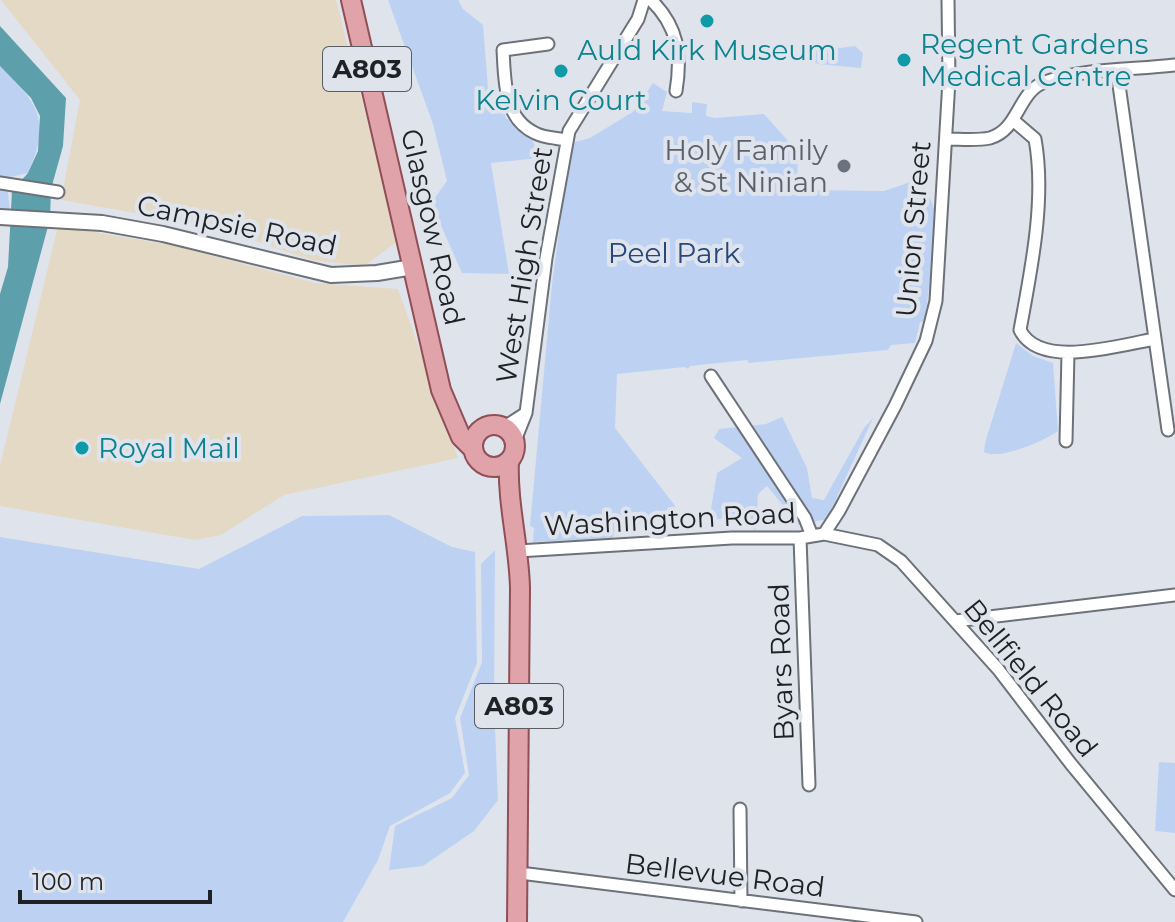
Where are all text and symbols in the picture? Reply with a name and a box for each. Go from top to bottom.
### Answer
marker: Auld Kirk Museum [698,12,716,30]
place label: Regent Gardens Medical Centre [920,27,1148,93]
place label: Auld Kirk Museum [577,33,837,67]
road number: A803 [323,47,411,91]
marker: Regent Gardens Medical Centre [895,51,913,69]
marker: Kelvin Court [552,62,570,80]
place label: Kelvin Court [475,83,647,117]
street label: Glasgow Road [394,125,472,329]
place label: Holy Family & St Ninian [664,133,829,199]
street label: Union Street [888,139,938,319]
street label: West High Street [488,144,560,386]
marker: Holy Family & St Ninian [835,157,853,175]
street label: Campsie Road [134,187,340,263]
park label: Peel Park [608,236,740,270]
place label: Royal Mail [98,431,240,465]
marker: Royal Mail [73,439,91,457]
street label: Washington Road [543,495,797,543]
street label: Byars Road [761,583,801,741]
street label: Bellfield Road [957,592,1105,764]
road number: A803 [475,684,563,728]
street label: Bellevue Road [623,846,827,904]
scale bar [20,854,210,904]
text: 100 m [32,867,104,896]

